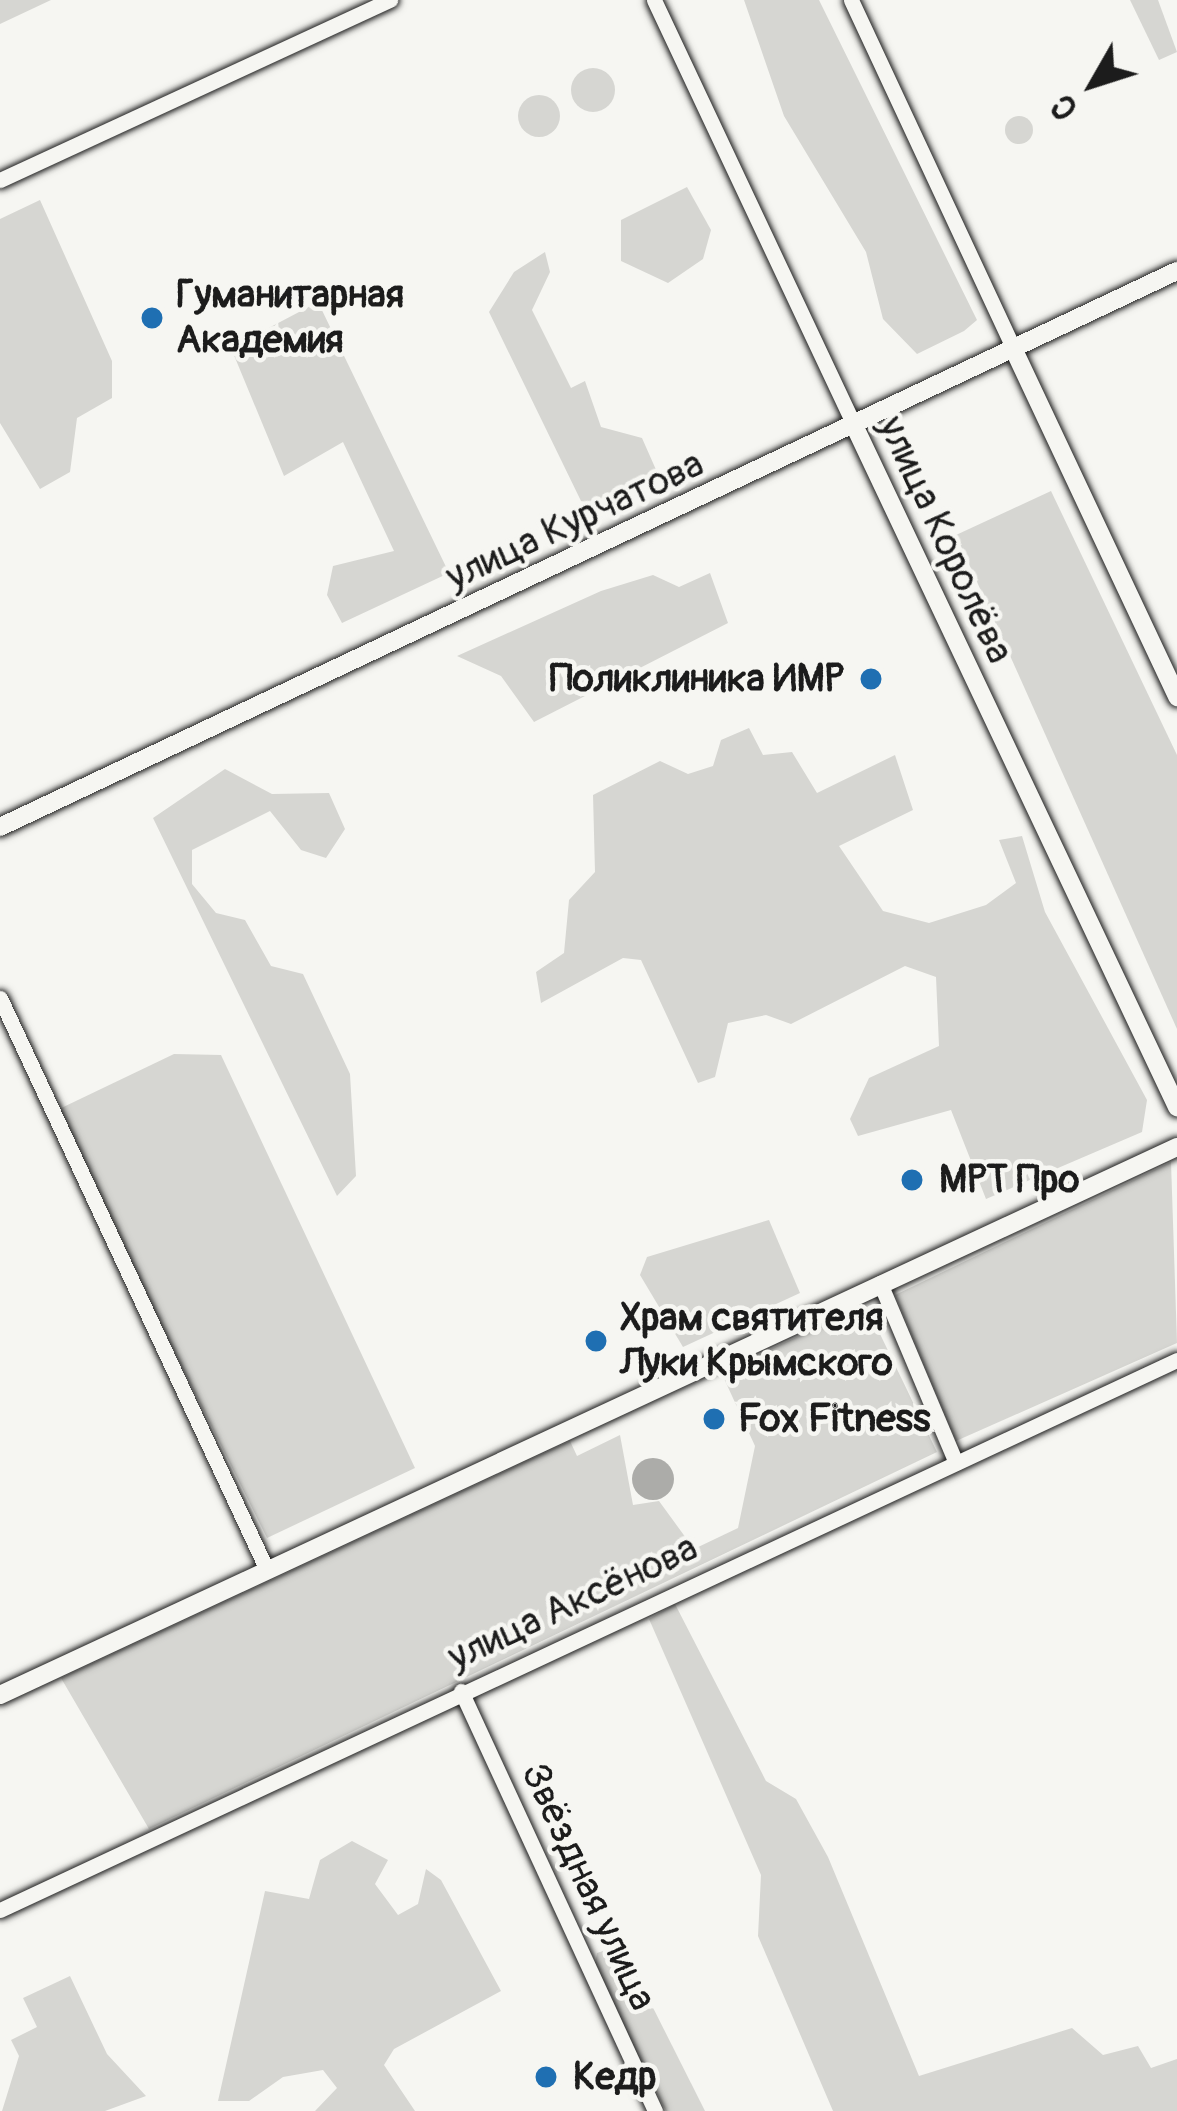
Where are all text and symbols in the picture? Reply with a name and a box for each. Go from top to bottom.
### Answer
north arrow [1033,24,1153,144]
text: С [1042,86,1087,128]
place label: Гуманитарная Академия [176,273,404,364]
marker: Гуманитарная Академия [139,305,165,331]
street label: улица Королёва [867,409,1023,671]
street label: улица Курчатова [439,441,711,601]
place label: Поликлиника ИМР [549,656,844,702]
marker: Поликлиника ИМР [855,663,887,695]
place label: МРТ Про [939,1157,1079,1203]
marker: МРТ Про [896,1164,928,1196]
place label: Храм святителя Луки Крымского [620,1296,893,1387]
marker: Храм святителя Луки Крымского [583,1328,609,1354]
place label: Fox Fitness [738,1396,930,1442]
marker: Fox Fitness [701,1406,727,1432]
street label: улица Аксёнова [441,1525,705,1681]
street label: Звёздная улица [510,1756,666,2018]
place label: Кедр [573,2054,656,2100]
marker: Кедр [530,2061,562,2093]

